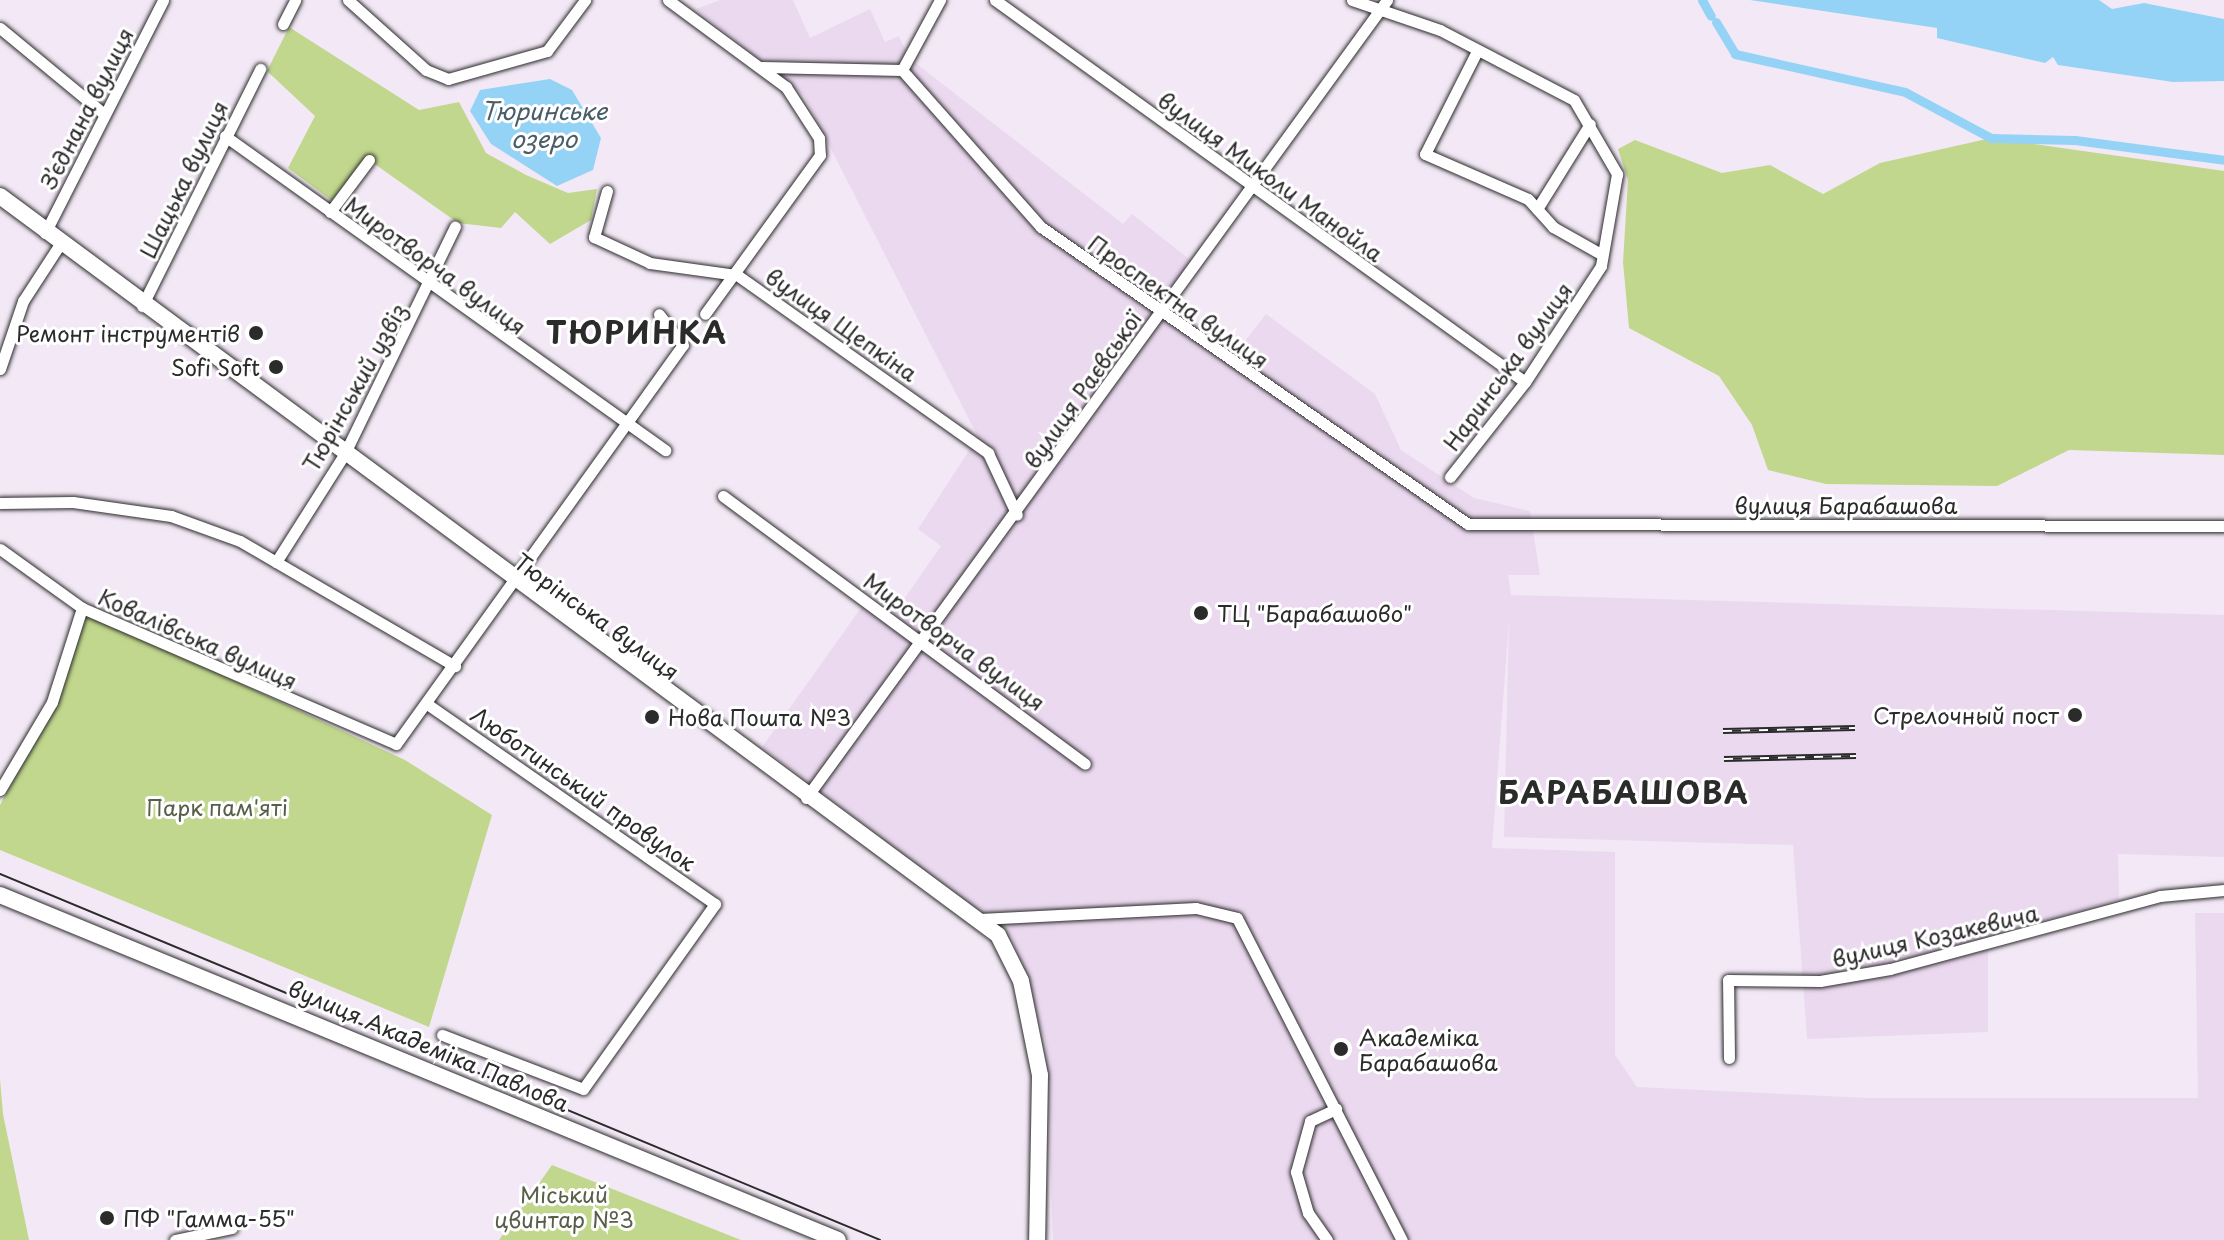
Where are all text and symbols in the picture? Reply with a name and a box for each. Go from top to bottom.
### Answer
street label: З’єднана вулиця [34,22,138,194]
street label: вулиця Миколи Манойла [1153,85,1389,267]
street label: Шацька вулиця [133,96,233,262]
water label: Тюринське озеро [481,97,607,153]
street label: Миротворча вулиця [340,190,532,340]
street label: Проспектна вулиця [1083,229,1275,373]
street label: вулиця Щепкіна [761,262,923,386]
street label: Наринська вулиця [1437,276,1577,456]
street label: Тюрінський узвіз [297,298,411,476]
street label: вулиця Раєвської [1018,305,1146,473]
district label: ТЮРИНКА [548,314,726,350]
place label: Ремонт інструментів [15,320,240,346]
marker: Ремонт інструментів [247,324,265,342]
place label: Sofi Soft [170,354,260,380]
marker: Sofi Soft [267,358,285,376]
street label: вулиця Барабашова [1735,492,1957,518]
street label: Тюрінська вулиця [509,547,685,685]
street label: Миротворча вулиця [859,566,1051,716]
street label: Ковалівська вулиця [94,582,302,694]
place label: ТЦ "Барабашово" [1217,600,1413,626]
marker: ТЦ "Барабашово" [1192,604,1210,622]
street label: Люботинський провулок [467,700,701,876]
place label: Стрелочный пост [1873,702,2059,728]
place label: Нова Пошта №3 [668,704,853,730]
marker: Стрелочный пост [2066,706,2084,724]
marker: Нова Пошта №3 [643,708,661,726]
district label: БАРАБАШОВА [1501,774,1747,810]
park label: Парк пам'яті [145,794,289,820]
street label: вулиця Козакевича [1829,898,2041,972]
street label: вулиця Академіка Павлова [284,974,574,1116]
place label: Академіка Барабашова [1359,1023,1498,1074]
marker: Академіка Барабашова [1330,1038,1352,1060]
park label: Міський цвинтар №3 [494,1180,634,1232]
place label: ПФ "Гамма-55" [123,1205,295,1231]
marker: ПФ "Гамма-55" [98,1209,116,1227]

